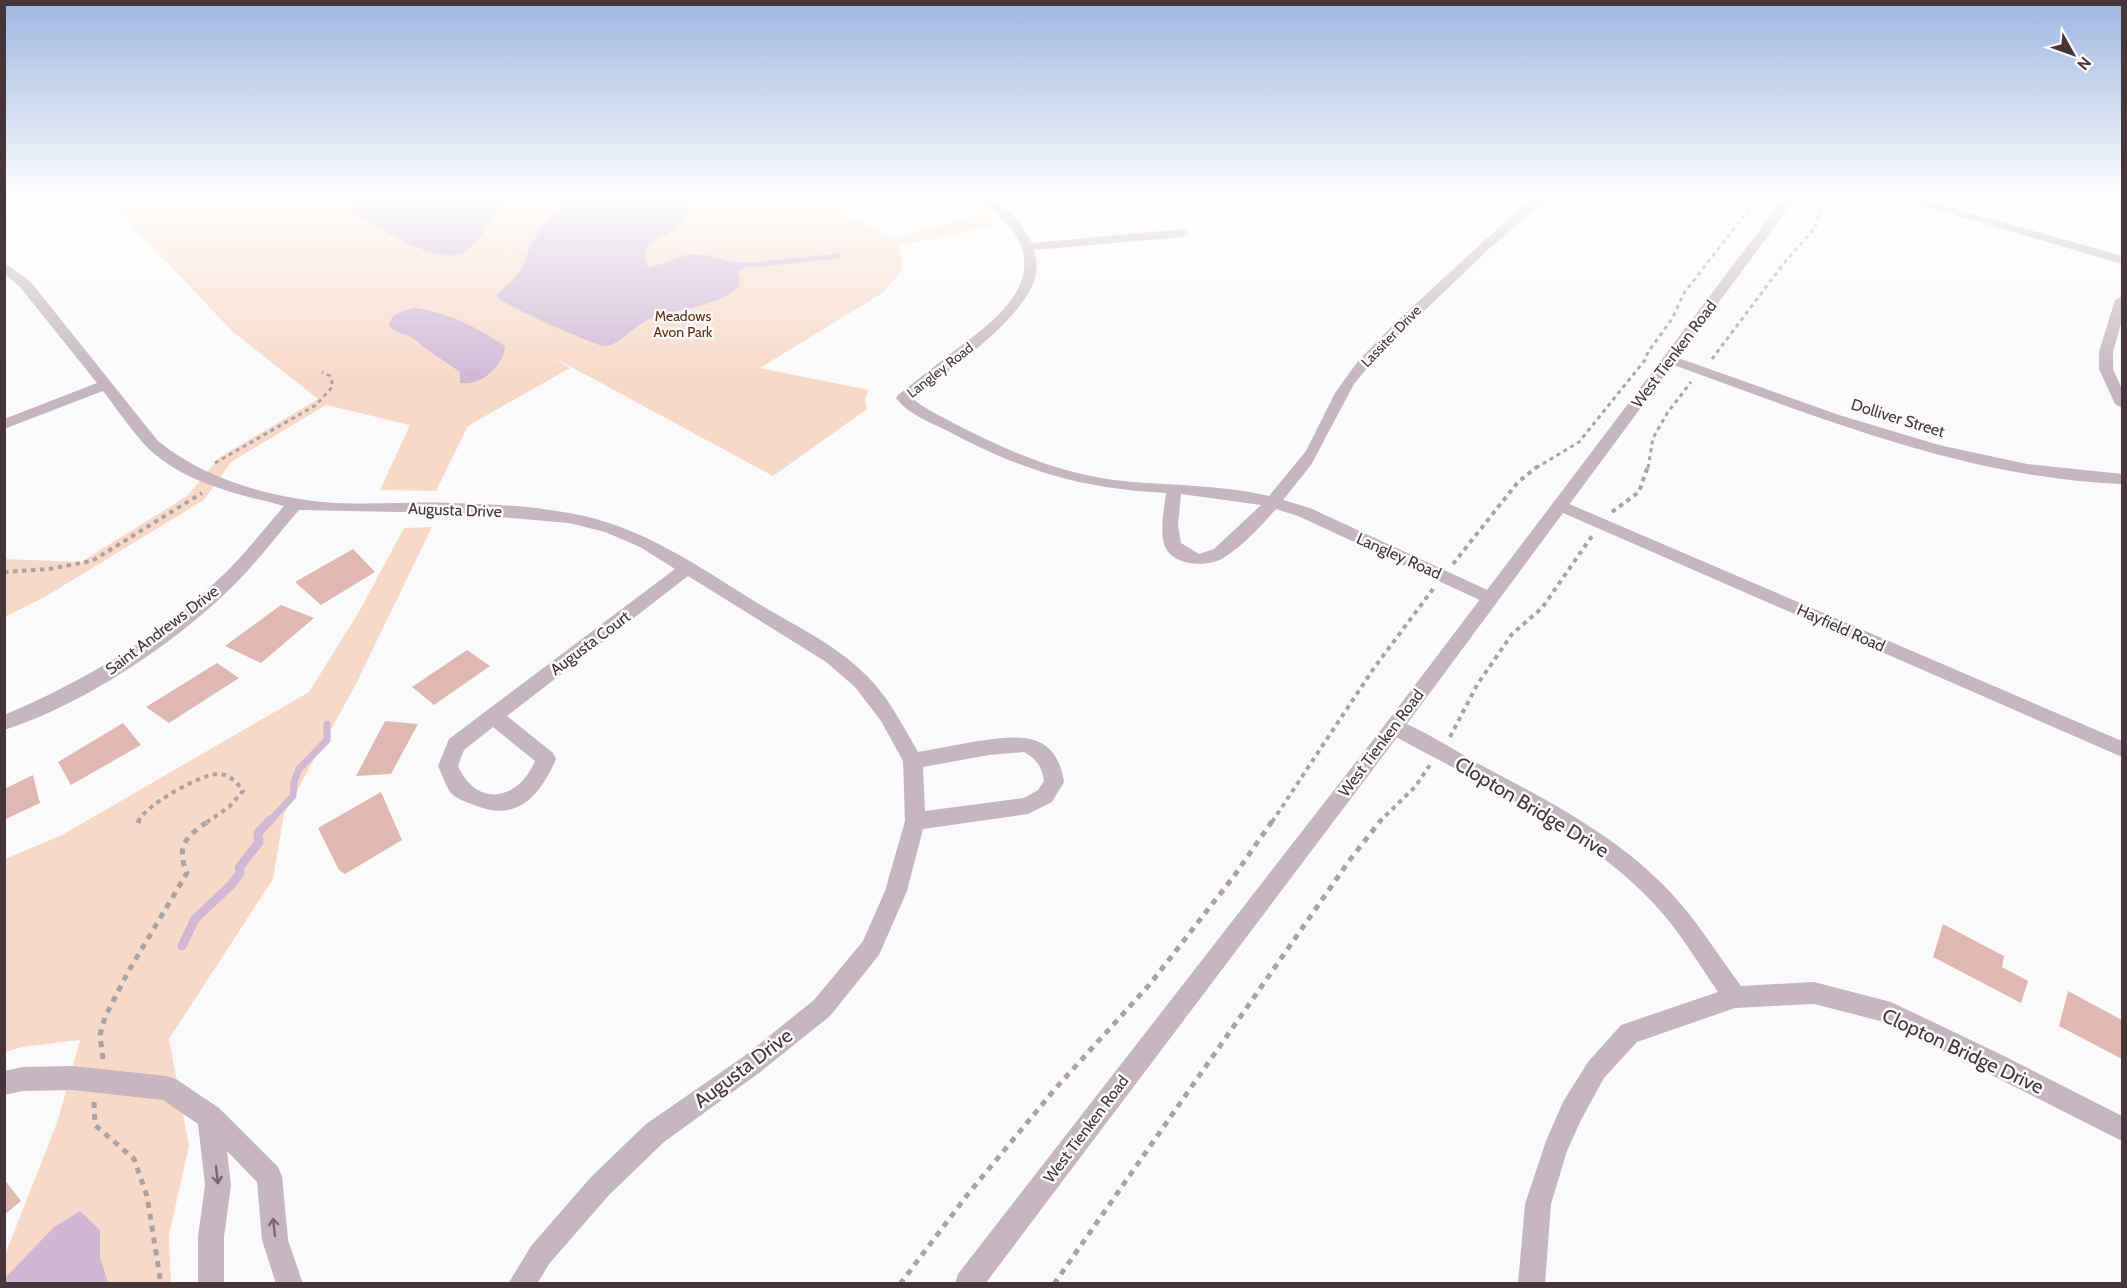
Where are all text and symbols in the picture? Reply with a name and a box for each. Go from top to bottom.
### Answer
north arrow [2043,24,2103,84]
text: N [2073,53,2095,74]
street label: West Tienken Road [1627,297,1721,411]
street label: Lassiter Drive [1357,301,1425,371]
park label: Meadows Avon Park [654,307,713,341]
street label: Langley Road [903,338,977,402]
street label: Dolliver Street [1849,395,1948,441]
street label: Augusta Drive [408,499,502,521]
street label: Langley Road [1354,529,1444,583]
street label: Saint Andrews Drive [102,581,222,679]
street label: Hayfield Road [1794,600,1888,656]
street label: Augusta Court [546,606,634,679]
street label: West Tienken Road [1334,686,1428,800]
street label: Clopton Bridge Drive [1451,752,1613,862]
street label: Clopton Bridge Drive [1878,1003,2048,1099]
street label: Augusta Drive [689,1023,797,1113]
street label: West Tienken Road [1039,1072,1133,1186]
one-way arrow [212,1165,223,1184]
one-way arrow [268,1218,279,1238]

